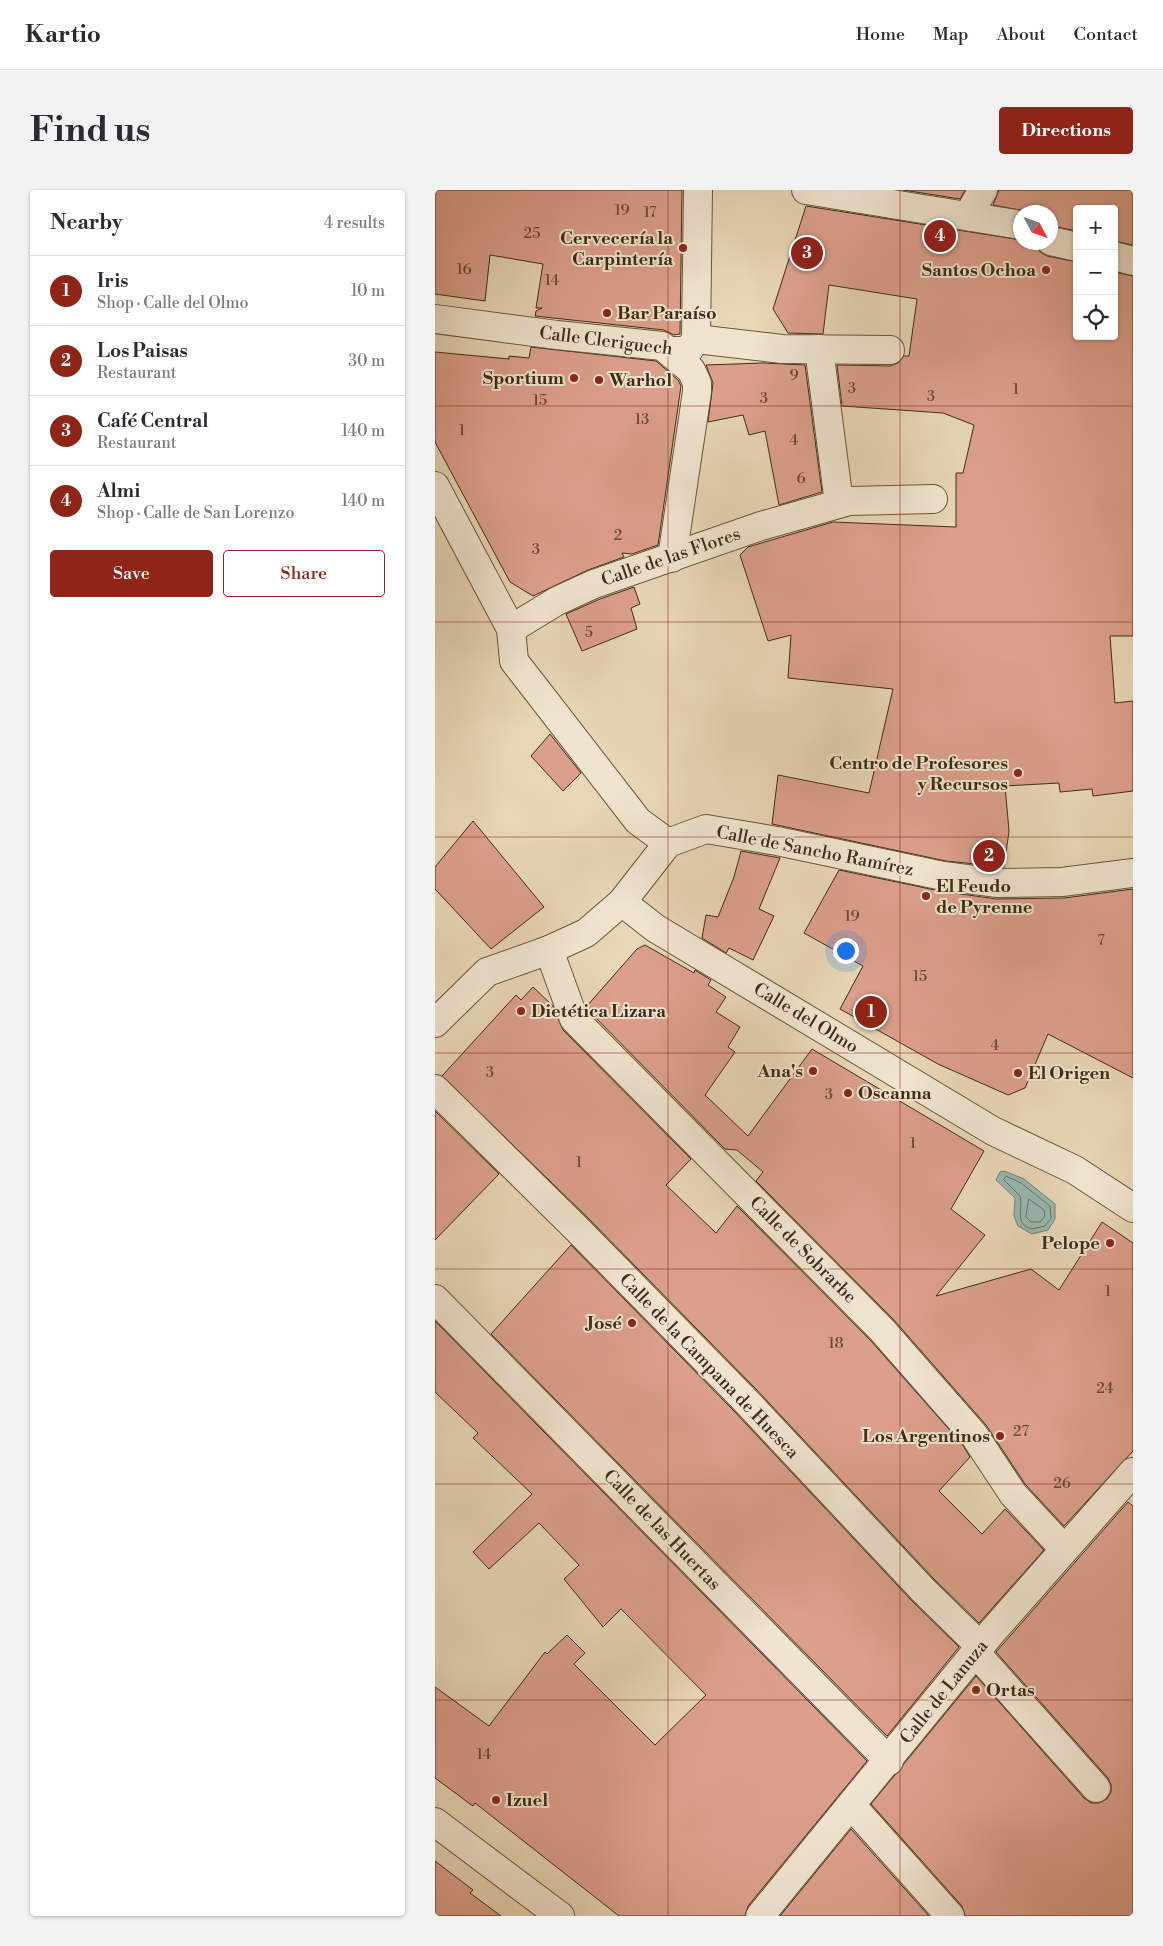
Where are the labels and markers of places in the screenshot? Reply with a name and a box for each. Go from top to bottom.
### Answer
pin: 4 [924,217,956,255]
place label: Cervecería la Carpintería [560,227,673,271]
pin: 3 [791,234,823,272]
marker: Cervecería la Carpintería [677,242,689,254]
place label: Santos Ochoa [922,259,1036,282]
marker: Santos Ochoa [1040,264,1052,276]
place label: Bar Paraíso [617,302,717,325]
marker: Bar Paraíso [601,307,613,319]
place label: Sportium [483,367,565,390]
place label: Warhol [608,369,672,392]
marker: Sportium [568,372,580,384]
marker: Warhol [593,374,605,386]
place label: Centro de Profesores y Recursos [829,752,1008,796]
marker: Centro de Profesores y Recursos [1012,767,1024,779]
pin: 2 [973,837,1005,875]
place label: El Feudo de Pyrenne [936,875,1033,919]
marker: El Feudo de Pyrenne [920,890,932,902]
pin: 1 [855,993,887,1031]
place label: Dietética Lizara [531,1000,666,1023]
marker: Dietética Lizara [515,1005,527,1017]
place label: Ana's [756,1060,803,1083]
place label: El Origen [1028,1062,1110,1085]
marker: Ana's [807,1065,819,1077]
marker: El Origen [1012,1067,1024,1079]
place label: Oscanna [858,1082,932,1105]
marker: Oscanna [842,1087,854,1099]
place label: Pelope [1041,1232,1100,1255]
marker: Pelope [1104,1237,1116,1249]
place label: José [584,1312,622,1335]
marker: José [626,1317,638,1329]
place label: Los Argentinos [862,1425,990,1448]
marker: Los Argentinos [994,1430,1006,1442]
place label: Ortas [986,1679,1035,1702]
marker: Ortas [970,1684,982,1696]
place label: Izuel [506,1789,548,1812]
marker: Izuel [490,1794,502,1806]

